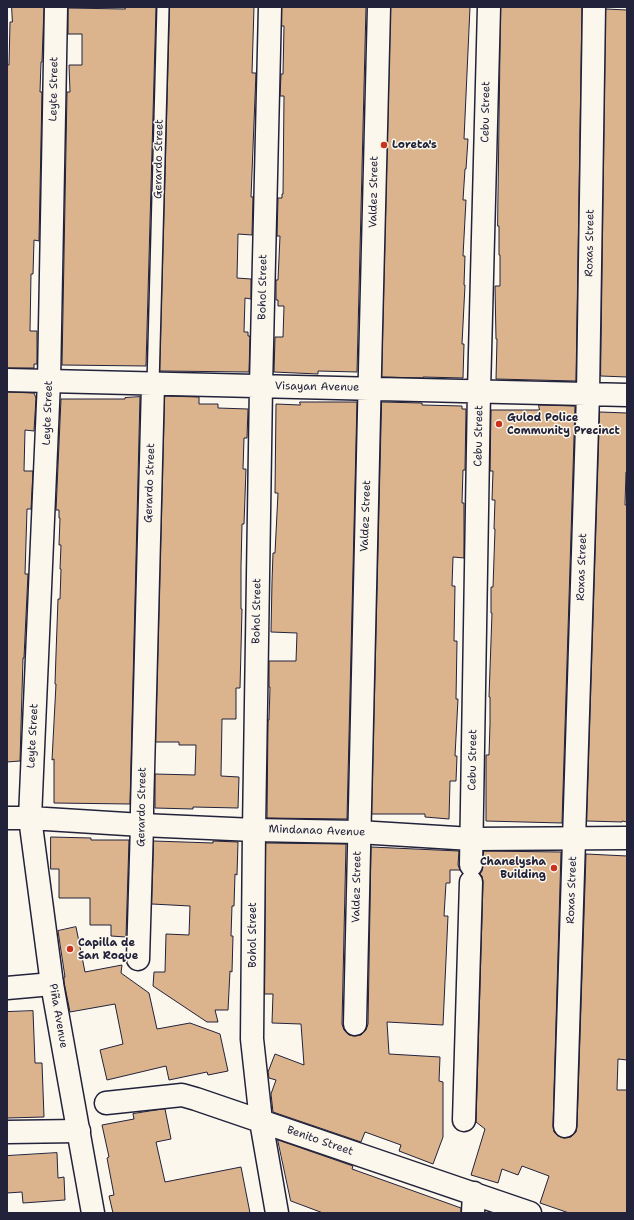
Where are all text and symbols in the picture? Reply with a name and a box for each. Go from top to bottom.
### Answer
street label: Leyte Street [47,56,61,122]
street label: Cebu Street [479,81,493,143]
street label: Gerardo Street [152,119,166,199]
place label: Loreta's [392,138,437,152]
marker: Loreta's [379,140,389,150]
street label: Valdez Street [367,156,381,228]
street label: Roxas Street [583,209,597,277]
street label: Bohol Street [256,254,270,320]
street label: Leyte Street [40,380,56,446]
street label: Visayan Avenue [275,380,359,394]
street label: Cebu Street [472,405,486,467]
place label: Gulod Police Community Precinct [507,411,620,437]
marker: Gulod Police Community Precinct [494,419,504,429]
street label: Gerardo Street [142,443,158,523]
street label: Valdez Street [358,480,374,552]
street label: Roxas Street [574,533,590,601]
street label: Bohol Street [250,578,264,644]
street label: Leyte Street [25,703,41,769]
street label: Cebu Street [466,729,480,791]
street label: Gerardo Street [135,767,149,847]
street label: Mindanao Avenue [268,823,366,839]
street label: Valdez Street [350,851,364,923]
place label: Chanelysha Building [480,855,546,881]
street label: Roxas Street [564,856,580,924]
marker: Chanelysha Building [549,863,559,873]
street label: Bohol Street [246,902,260,968]
place label: Capilla de San Roque [78,936,138,962]
marker: Capilla de San Roque [65,944,75,954]
street label: Piña Avenue [46,983,70,1049]
street label: Benito Street [285,1123,355,1159]

